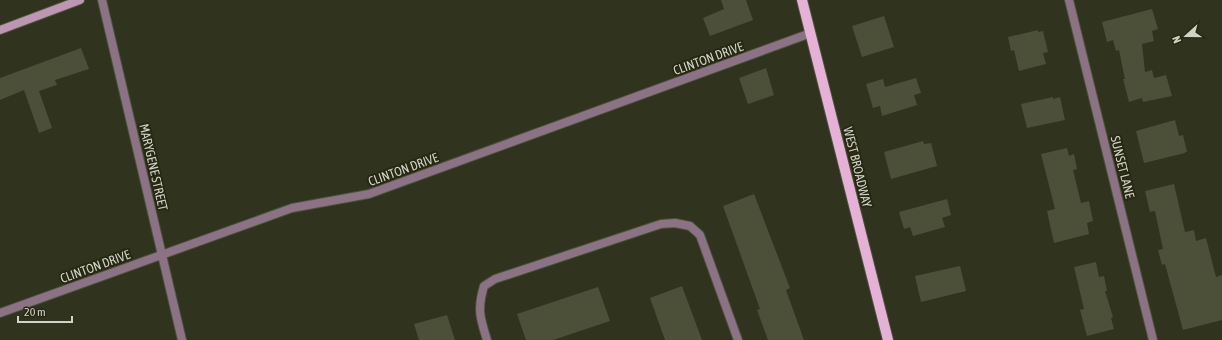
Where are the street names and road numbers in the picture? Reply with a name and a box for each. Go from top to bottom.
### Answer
street label: CLINTON DRIVE [671,39,746,78]
street label: MARYGENE STREET [136,122,171,212]
street label: WEST BROADWAY [840,125,875,209]
street label: SUNSET LANE [1108,134,1138,200]
street label: CLINTON DRIVE [366,150,441,189]
street label: CLINTON DRIVE [58,247,133,286]

